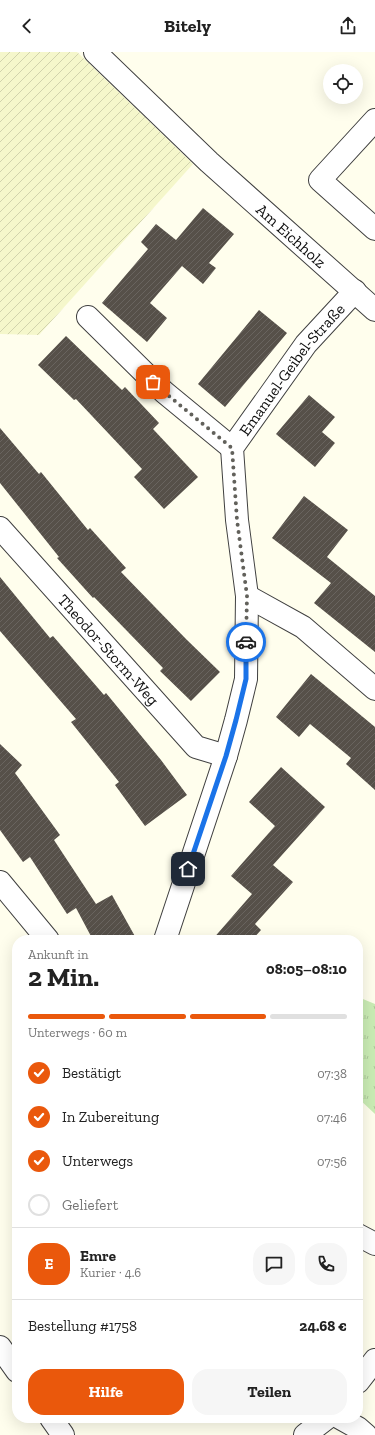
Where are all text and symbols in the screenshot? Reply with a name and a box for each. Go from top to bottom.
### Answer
icon: back [16,15,38,37]
text: Bitely [164,15,211,37]
icon: share [337,15,359,37]
map controls [323,64,363,104]
button: locate [323,64,363,104]
street label: Am Eichholz [253,200,330,272]
street label: Emanuel-Geibel-Straße [235,299,348,439]
pin [136,365,170,399]
icon: bag [142,371,164,393]
street label: Theodor-Storm-Weg [54,590,163,709]
courier [226,622,266,662]
icon: car [235,631,257,653]
pin [171,852,205,886]
icon: home [177,858,199,880]
text: Ankunft in [28,947,88,962]
text: 08:05–08:10 [266,960,347,978]
text: 2 Min. [28,961,99,993]
text: Unterwegs · 60 m [28,1025,127,1040]
icon: check [28,1062,50,1084]
text: Bestätigt [62,1064,121,1082]
text: 07:38 [317,1066,347,1081]
icon: check [28,1106,50,1128]
text: In Zubereitung [62,1108,159,1126]
text: 07:46 [317,1110,347,1125]
icon: check [28,1150,50,1172]
text: Unterwegs [62,1152,133,1170]
text: 07:56 [317,1154,347,1169]
text: Geliefert [62,1196,118,1214]
button: chat [253,1243,295,1285]
button: phone [305,1243,347,1285]
text: Emre [80,1247,116,1265]
text: E [45,1255,53,1273]
text: Kurier · 4.6 [80,1265,141,1280]
text: Bestellung #1758 [28,1317,137,1335]
text: 24.68 € [299,1317,347,1335]
button: Hilfe [28,1369,184,1415]
button: Teilen [192,1369,347,1415]

